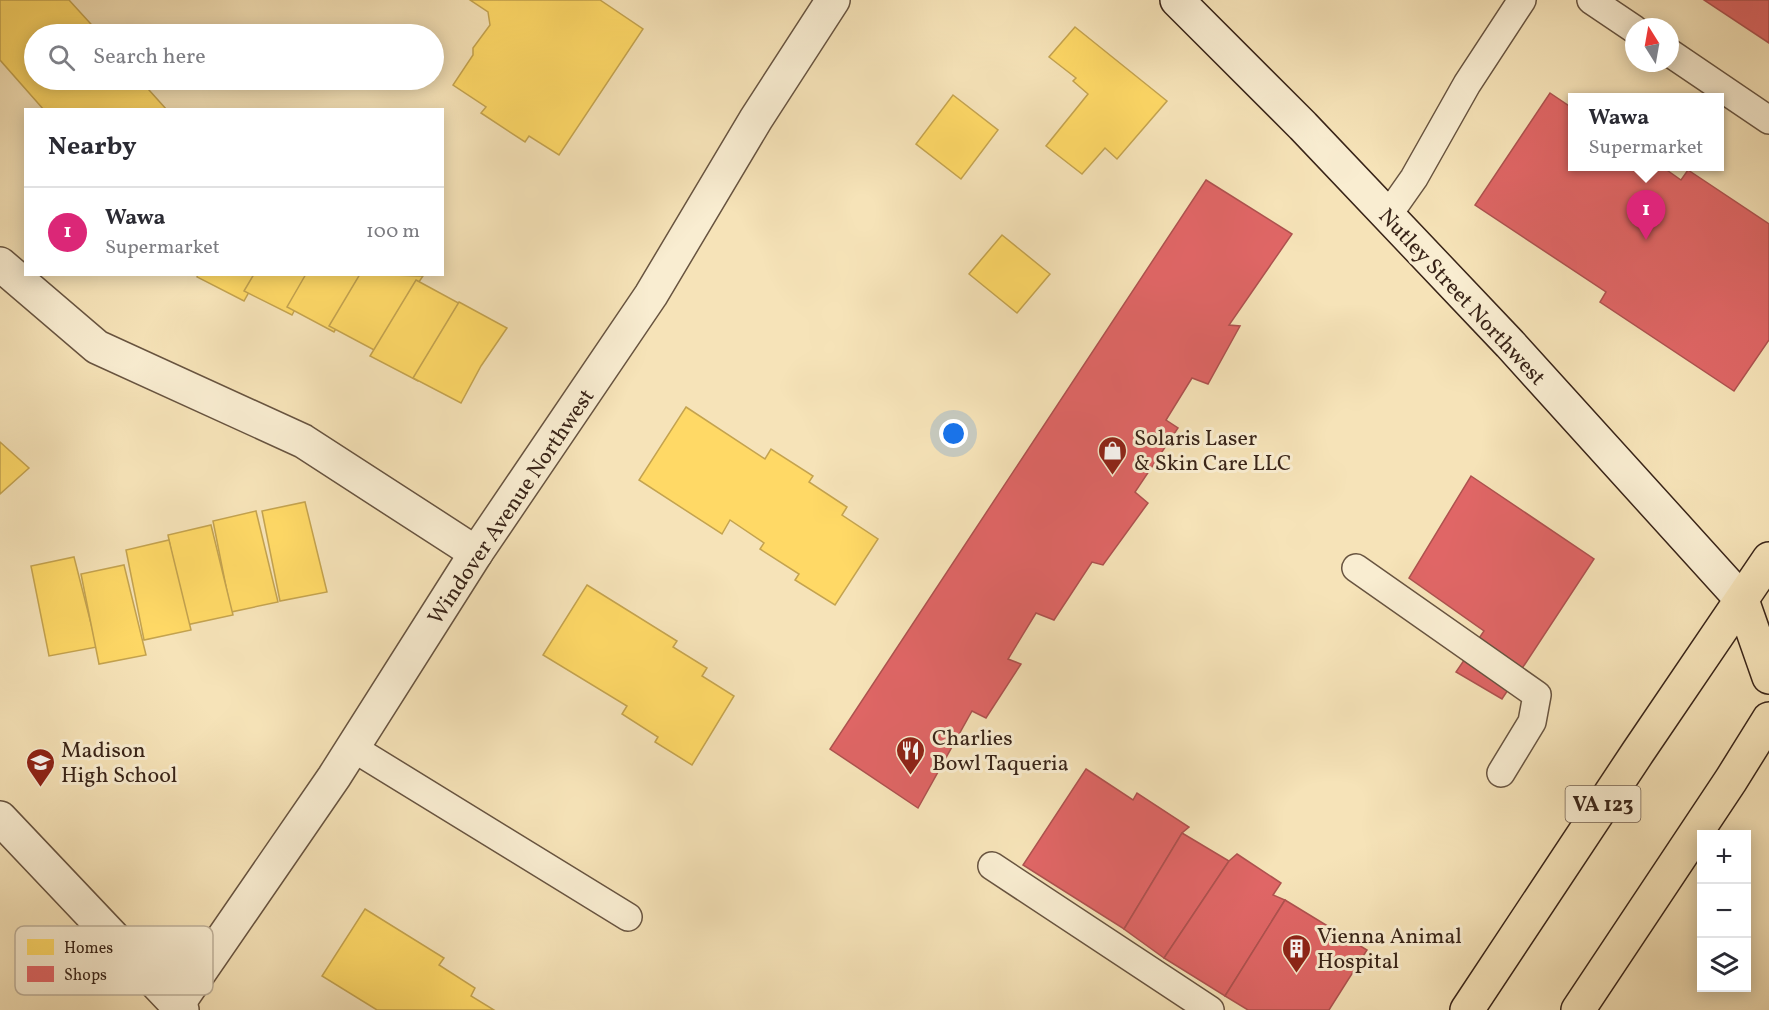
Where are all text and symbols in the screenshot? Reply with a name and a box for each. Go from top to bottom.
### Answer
north arrow [1625,18,1679,72]
search box [24,24,444,90]
icon: search [45,41,78,74]
text: Search here [93,42,206,73]
popup [1568,93,1724,171]
text: Wawa [1589,103,1649,134]
text: Nearby [48,129,137,165]
text: Supermarket [1589,134,1703,162]
pin: 1 [1626,190,1666,240]
street label: Nutley Street Northwest [1371,202,1552,394]
text: Wawa [105,203,166,234]
text: 1 [63,218,72,246]
text: 100 m [366,218,420,246]
text: Supermarket [105,234,220,262]
street label: Windover Avenue Northwest [421,383,603,631]
your location [939,419,968,448]
place label: Solaris Laser & Skin Care LLC [1134,424,1291,480]
shop icon: Solaris Laser & Skin Care LLC [1097,434,1129,476]
place label: Charlies Bowl Taqueria [932,724,1069,780]
restaurant icon: Charlies Bowl Taqueria [895,734,927,776]
place label: Madison High School [61,736,177,792]
school or university icon: Madison High School [24,746,56,788]
road number: VA 123 [1566,786,1640,822]
map controls [1697,830,1751,992]
button: + [1697,830,1751,884]
button: − [1697,884,1751,938]
place label: Vienna Animal Hospital [1317,922,1462,978]
legend [15,926,213,995]
building icon: Vienna Animal Hospital [1280,932,1312,974]
text: Homes [64,938,113,960]
button: layers [1697,938,1751,992]
text: Shops [64,965,107,987]

